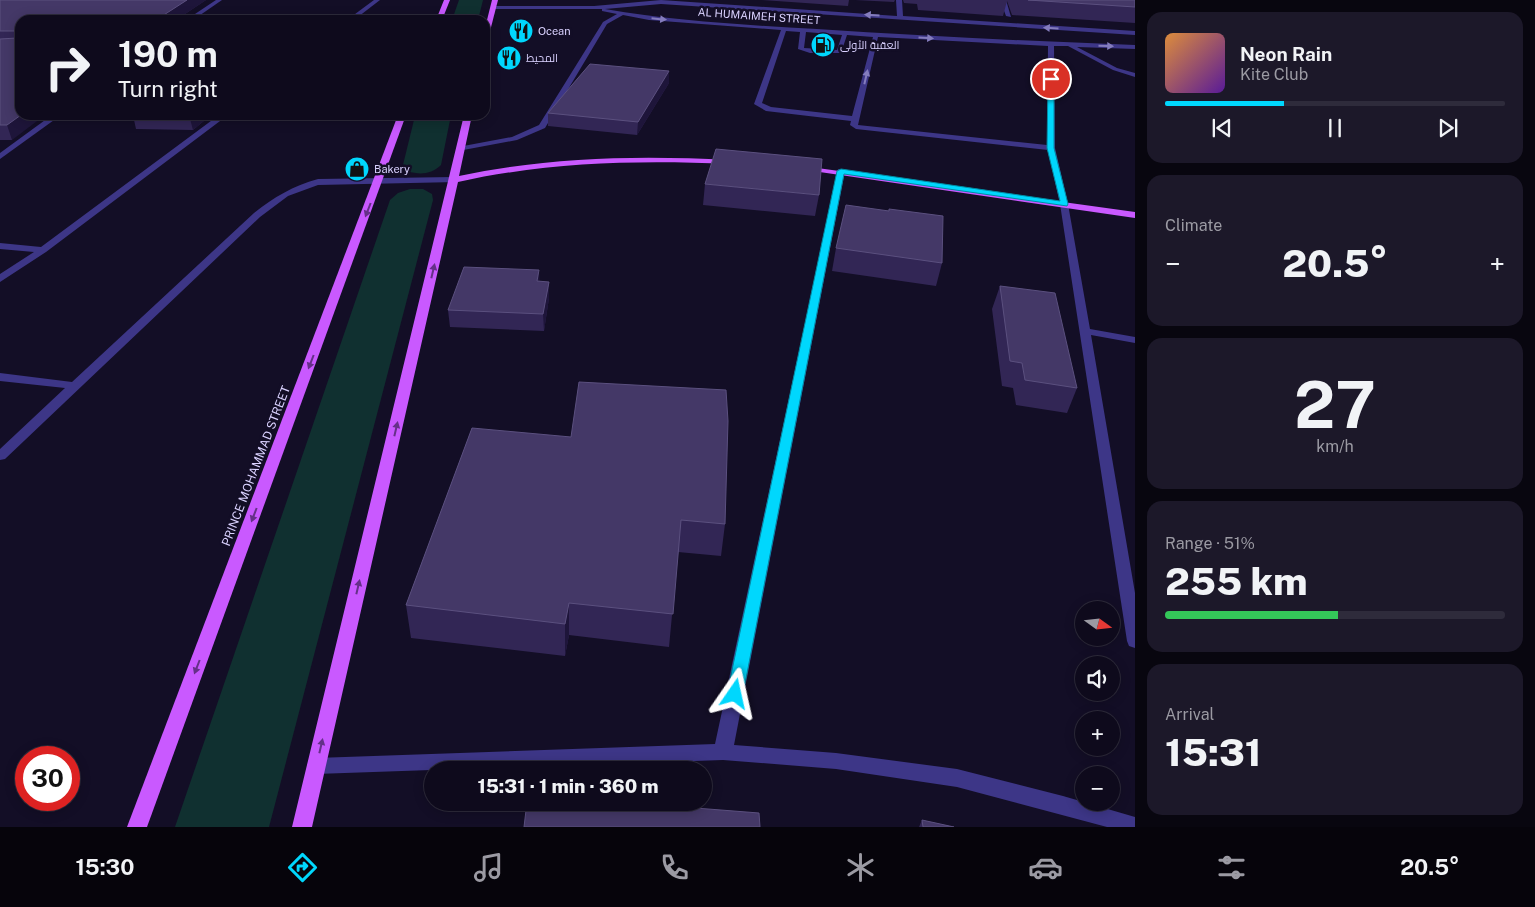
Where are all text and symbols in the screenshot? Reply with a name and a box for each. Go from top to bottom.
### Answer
street label: AL HUMAIMEH STREET [697,6,821,26]
one-way arrow [864,11,880,19]
one-way arrow [652,15,668,23]
restaurant icon: Ocean [508,18,534,44]
one-way arrow [1043,23,1059,31]
place label: Ocean [538,25,571,37]
fuel station icon: العقبة الأولى [810,32,836,58]
text: 190 m [118,34,218,75]
icon: right [35,35,100,100]
one-way arrow [918,35,934,43]
place label: العقبة الأولى [840,39,900,52]
one-way arrow [1098,42,1114,50]
text: Neon Rain [1240,43,1332,65]
restaurant icon: المحيط [496,45,522,71]
place label: المحيط [526,52,558,64]
pin [1030,58,1072,100]
icon: arrive [1037,65,1065,93]
text: Kite Club [1240,65,1308,84]
one-way arrow [862,69,870,84]
text: Turn right [118,76,218,102]
icon: previous [1208,114,1236,142]
icon: pause [1321,114,1349,142]
icon: next [1434,114,1462,142]
shop icon: Bakery [344,156,370,182]
place label: Bakery [374,163,410,175]
one-way arrow [364,203,372,218]
text: Climate [1165,216,1222,235]
text: 20.5° [1282,241,1388,286]
text: − [1165,247,1181,280]
text: + [1489,247,1505,280]
one-way arrow [429,263,437,279]
one-way arrow [307,355,314,370]
text: 27 [1294,366,1376,443]
street label: PRINCE MOHAMMAD STREET [219,384,293,548]
one-way arrow [392,422,400,437]
text: km/h [1316,437,1354,456]
one-way arrow [250,507,257,522]
text: Range · 51% [1165,534,1255,553]
text: 255 km [1165,559,1307,604]
one-way arrow [354,580,362,595]
north arrow [1075,601,1120,646]
map controls [1075,601,1120,811]
button: sound [1075,656,1120,701]
one-way arrow [193,660,201,675]
position arrow [708,667,760,719]
text: Arrival [1165,705,1214,724]
button: + [1075,711,1120,756]
text: 15:31 [1165,730,1261,775]
one-way arrow [317,738,325,753]
speed limit sign: 30 [15,746,80,811]
button: − [1075,766,1120,811]
text: 15:31 · 1 min · 360 m [477,775,659,797]
icon: directions [285,850,320,885]
icon: music [471,850,506,885]
icon: phone [657,850,692,885]
icon: climate [843,850,878,885]
icon: car [1028,850,1063,885]
icon: filters [1214,850,1249,885]
text: 15:30 [75,854,134,880]
text: 20.5° [1400,854,1460,880]

